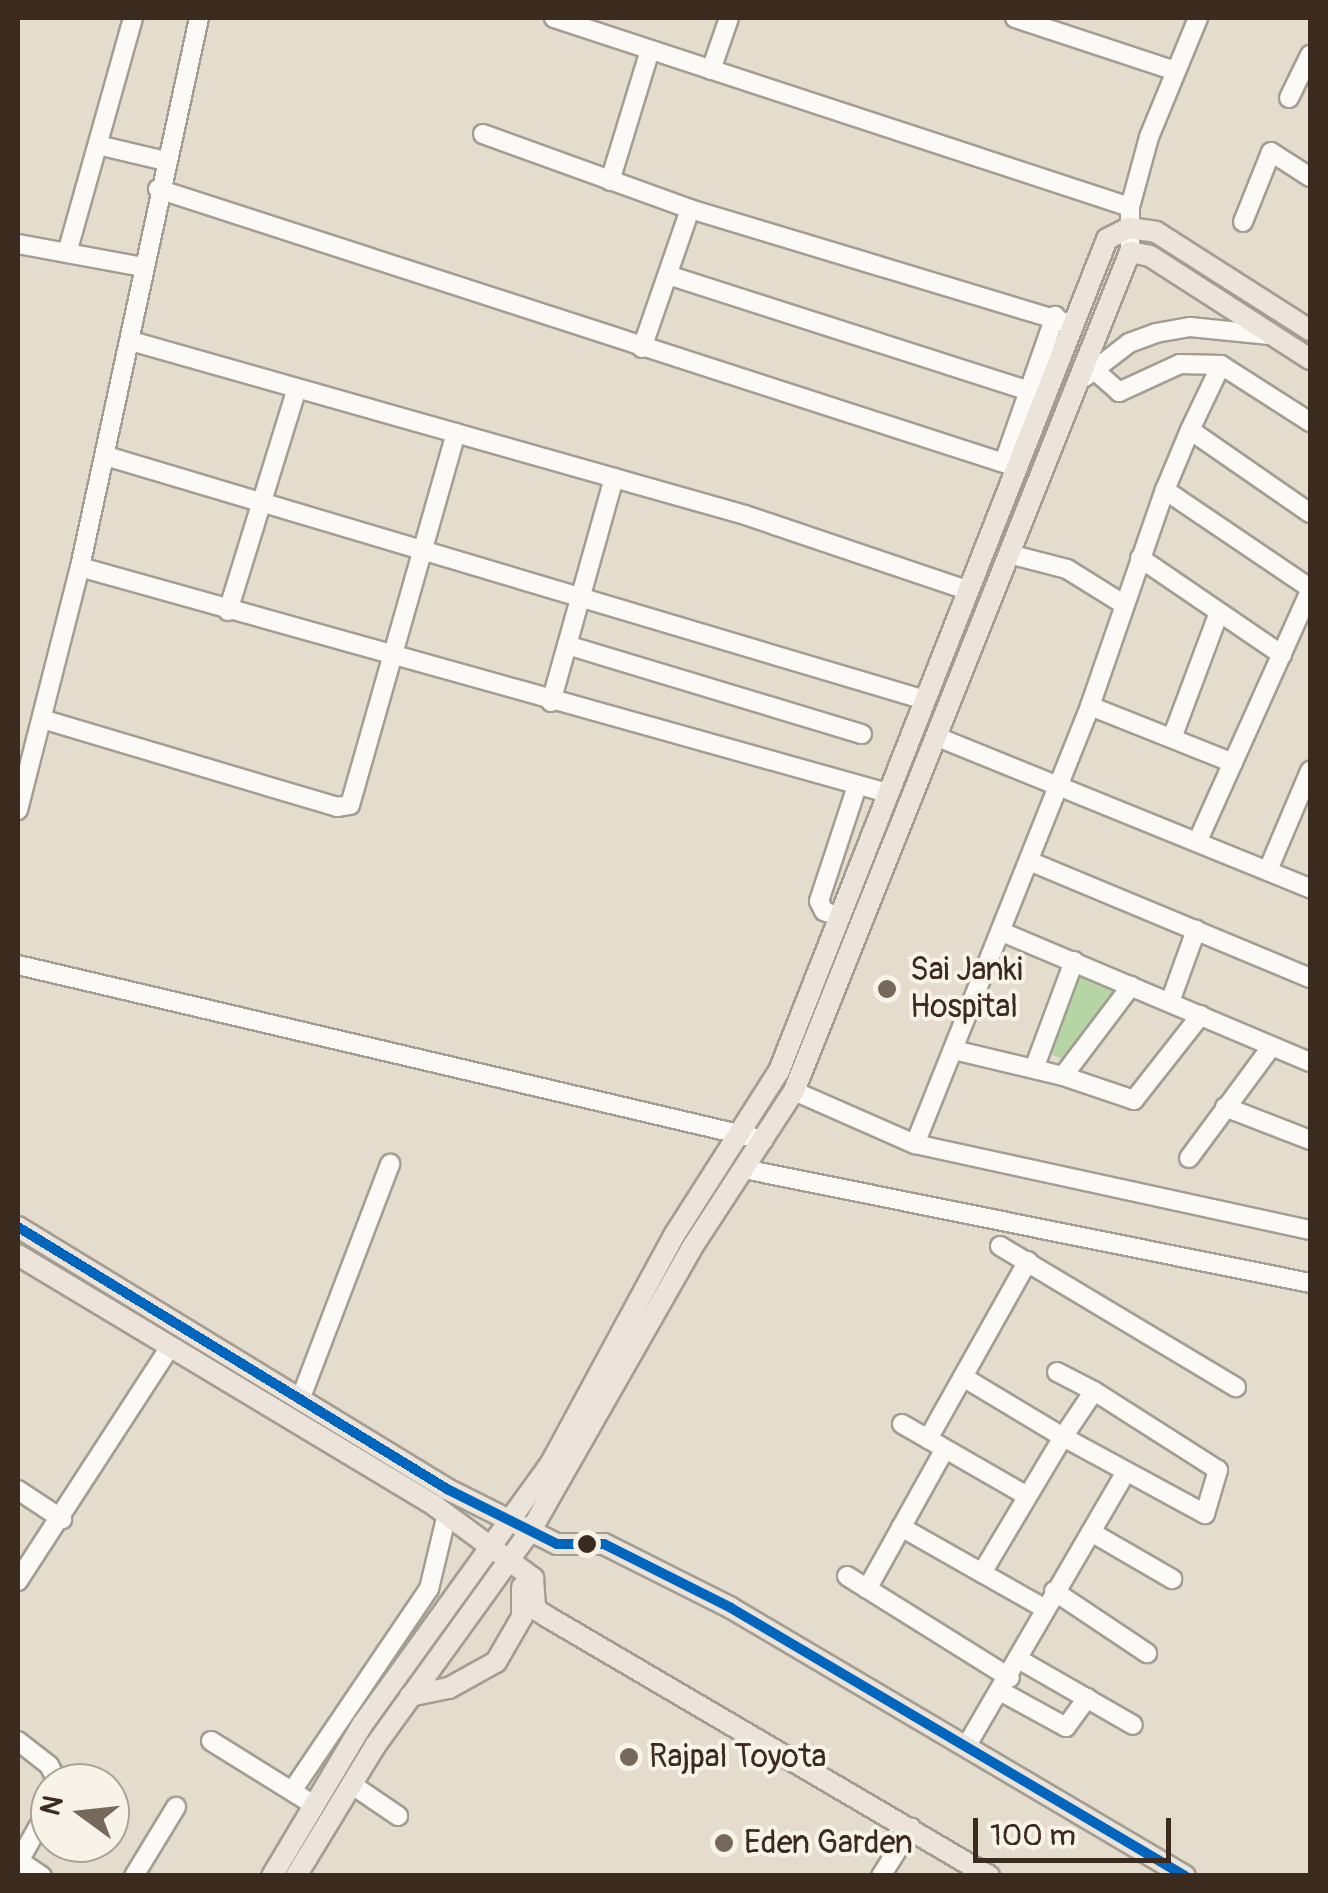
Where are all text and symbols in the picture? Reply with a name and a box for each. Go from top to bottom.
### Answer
place label: Sai Janki Hospital [910,952,1023,1027]
marker: Sai Janki Hospital [874,976,900,1002]
unlabelled marker [577,1534,597,1554]
place label: Rajpal Toyota [649,1738,826,1776]
marker: Rajpal Toyota [618,1746,640,1768]
north arrow [30,1763,130,1863]
text: N [33,1792,72,1819]
scale bar [978,1798,1176,1860]
text: 100 m [990,1817,1076,1854]
place label: Eden Garden [744,1824,913,1862]
marker: Eden Garden [713,1832,735,1854]

